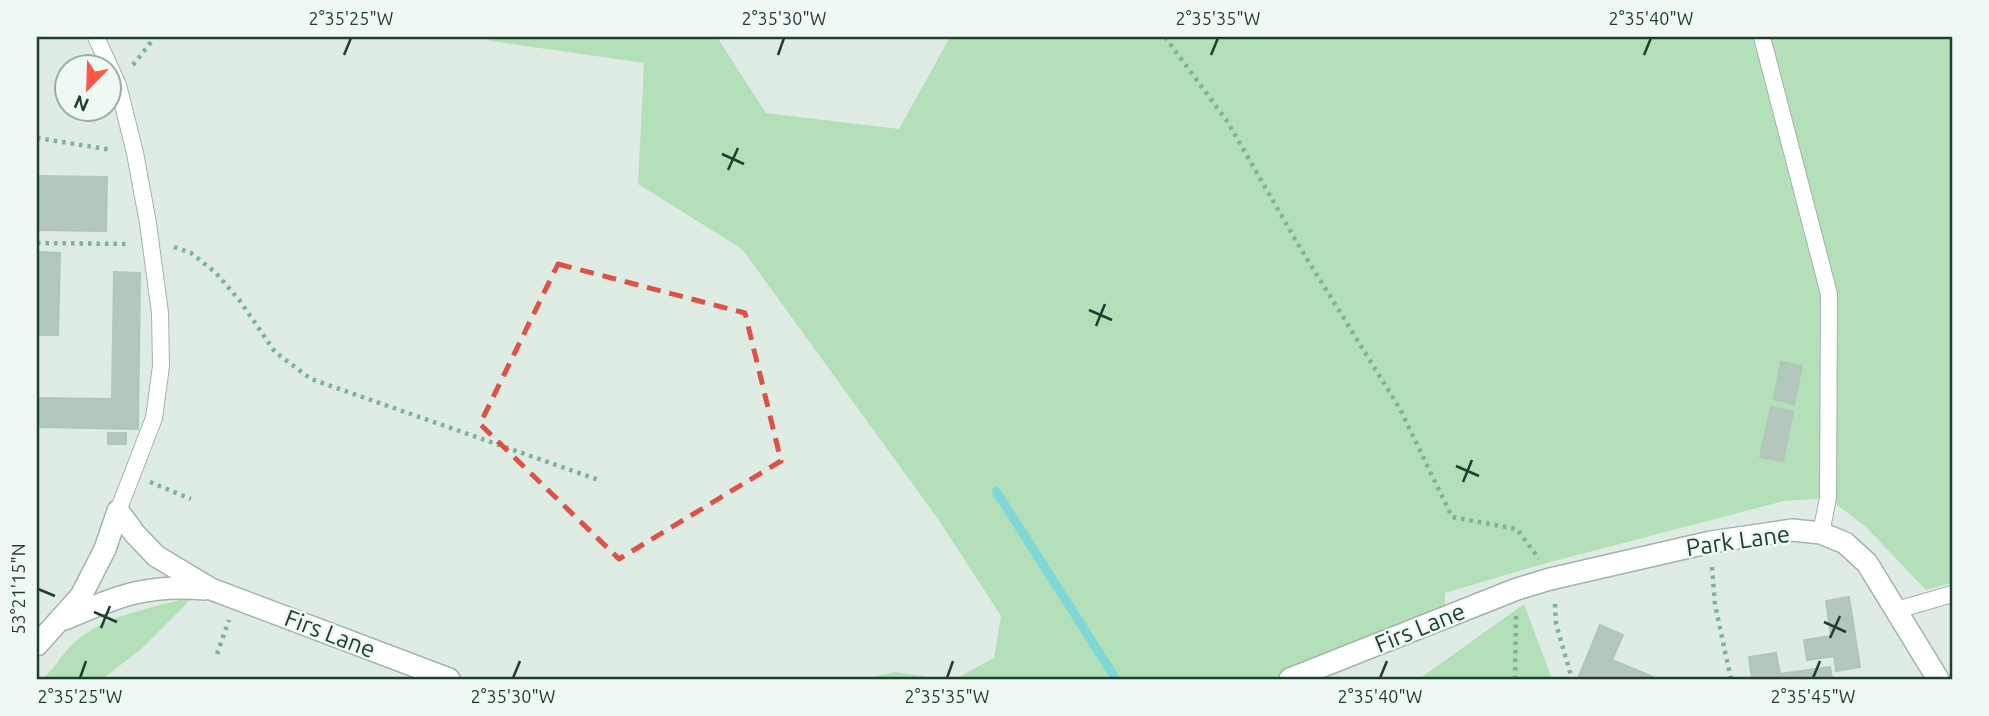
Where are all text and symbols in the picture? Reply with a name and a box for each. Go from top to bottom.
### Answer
text: 2°35'25"W [309,8,394,28]
text: 2°35'30"W [742,8,827,28]
text: 2°35'35"W [1176,8,1261,28]
text: 2°35'40"W [1609,8,1694,28]
north arrow [52,52,122,122]
text: N [71,91,92,117]
street label: Park Lane [1684,520,1792,561]
text: 53°21'15"N [8,543,28,635]
street label: Firs Lane [1371,597,1469,658]
street label: Firs Lane [281,604,379,663]
text: 2°35'25"W [38,686,123,706]
text: 2°35'30"W [471,686,556,706]
text: 2°35'35"W [905,686,990,706]
text: 2°35'40"W [1338,686,1423,706]
text: 2°35'45"W [1771,686,1856,706]

